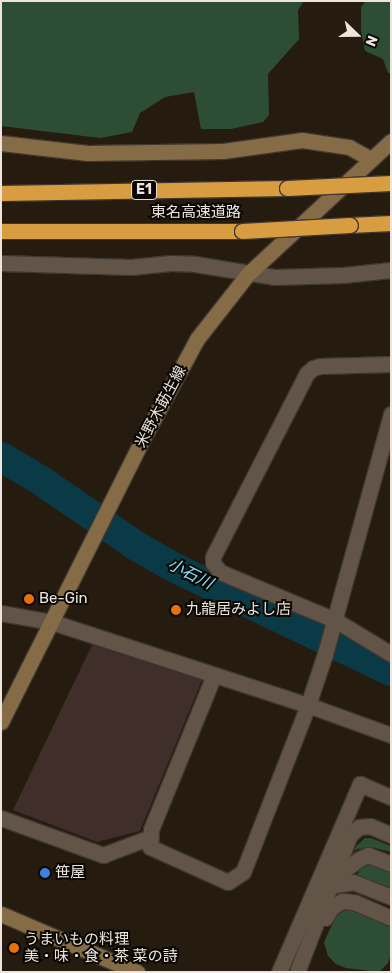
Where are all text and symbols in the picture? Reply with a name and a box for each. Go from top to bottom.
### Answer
north arrow [332,10,382,60]
text: N [362,33,381,49]
road number: E1 [130,178,158,202]
street label: 東名高速道路 [151,204,241,222]
street label: 米野木莇生線 [132,363,190,451]
water label: 小石川 [164,555,216,593]
place label: Be-Gin [39,590,88,608]
marker: Be-Gin [23,593,35,605]
place label: 九龍居みよし店 [186,601,291,619]
marker: 九龍居みよし店 [170,604,182,616]
place label: 笹屋 [55,864,85,882]
marker: 笹屋 [39,867,51,879]
place label: うまいもの料理 美・味・食・茶 菜の詩 [24,930,178,965]
marker: うまいもの料理 美・味・食・茶 菜の詩 [8,942,20,954]

